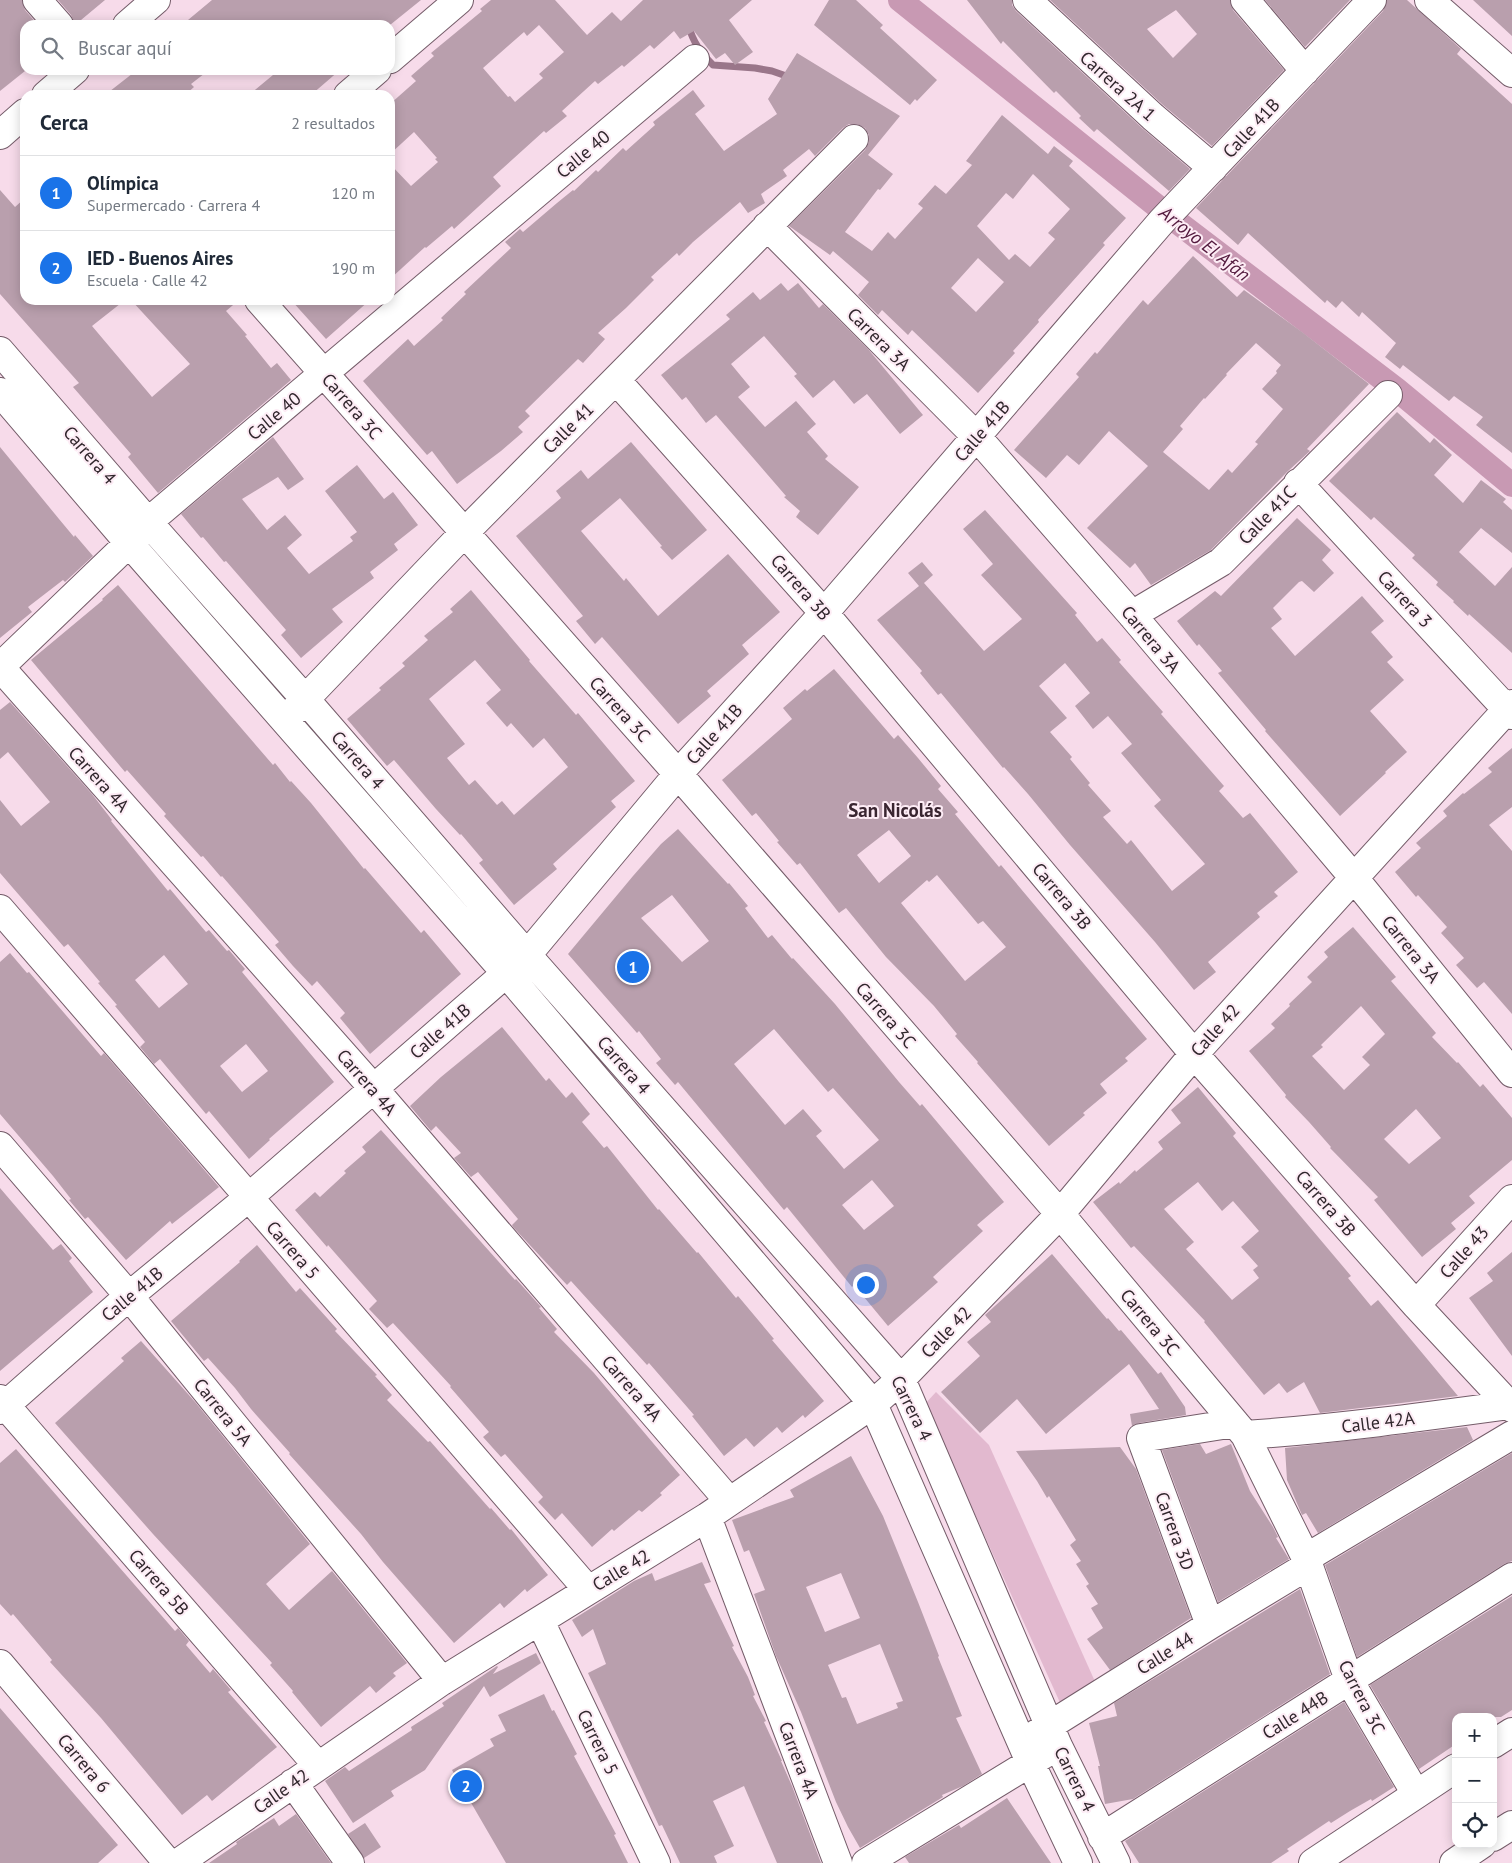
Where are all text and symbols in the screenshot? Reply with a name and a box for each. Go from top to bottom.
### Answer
search box [20,20,395,75]
icon: search [38,34,66,62]
text: Buscar aquí [78,36,172,60]
street label: Carrera 2A 1 [1075,46,1161,126]
street label: Calle 41B [1218,93,1284,163]
text: Cerca [40,109,89,136]
text: 2 resultados [291,113,375,133]
street label: Calle 40 [551,125,615,183]
text: Olímpica [87,171,159,195]
text: 1 [51,183,61,203]
text: 120 m [332,183,375,203]
text: Supermercado · Carrera 4 [87,195,260,215]
water label: Arroyo El Afán [1154,199,1255,286]
text: IED - Buenos Aires [87,246,233,270]
text: 2 [51,258,61,278]
text: 190 m [332,258,375,278]
text: Escuela · Calle 42 [87,270,208,290]
street label: Carrera 3A [842,302,916,376]
street label: Carrera 3C [317,368,387,444]
street label: Calle 40 [242,387,306,445]
street label: Calle 41B [949,396,1015,466]
street label: Calle 41 [538,398,598,458]
street label: Carrera 4 [58,421,122,489]
street label: Calle 41C [1233,481,1301,549]
street label: Carrera 3B [766,549,836,625]
street label: Carrera 3 [1373,566,1437,632]
street label: Carrera 3A [1116,601,1186,678]
street label: Carrera 3C [585,671,655,747]
street label: Calle 41B [681,699,747,769]
street label: Carrera 4 [326,726,390,794]
street label: Carrera 4A [64,741,135,817]
district label: San Nicolás [848,798,942,822]
street label: Carrera 3B [1027,858,1097,934]
street label: Carrera 3A [1377,910,1446,988]
pin: 1 [617,948,649,986]
street label: Carrera 3C [851,977,921,1053]
street label: Calle 41B [405,998,475,1064]
street label: Calle 42 [1185,999,1245,1061]
street label: Carrera 4 [592,1031,656,1099]
street label: Carrera 4A [332,1044,402,1120]
street label: Carrera 3B [1291,1165,1361,1241]
street label: Carrera 5 [261,1216,325,1284]
street label: Calle 43 [1434,1221,1494,1283]
street label: Calle 41B [96,1262,168,1326]
your location [853,1272,879,1298]
street label: Carrera 3C [1115,1284,1185,1360]
street label: Calle 42 [916,1301,976,1363]
street label: Carrera 4A [597,1350,667,1426]
street label: Carrera 4 [886,1372,938,1445]
street label: Carrera 5A [189,1373,258,1451]
street label: Calle 42A [1340,1406,1416,1438]
street label: Carrera 3D [1150,1489,1200,1573]
street label: Carrera 5B [124,1544,194,1620]
street label: Calle 42 [588,1544,654,1596]
street label: Calle 44 [1132,1626,1198,1679]
street label: Carrera 3C [1334,1656,1390,1738]
street label: Calle 44B [1258,1686,1332,1744]
street label: Carrera 5 [572,1706,624,1778]
map controls [1452,1713,1497,1848]
button: + [1452,1713,1497,1758]
street label: Carrera 4A [774,1718,824,1802]
street label: Carrera 6 [53,1729,115,1797]
street label: Carrera 4 [1049,1743,1101,1816]
button: − [1452,1758,1497,1803]
street label: Calle 42 [249,1764,313,1818]
pin: 2 [450,1767,482,1805]
button: locate [1452,1803,1497,1848]

